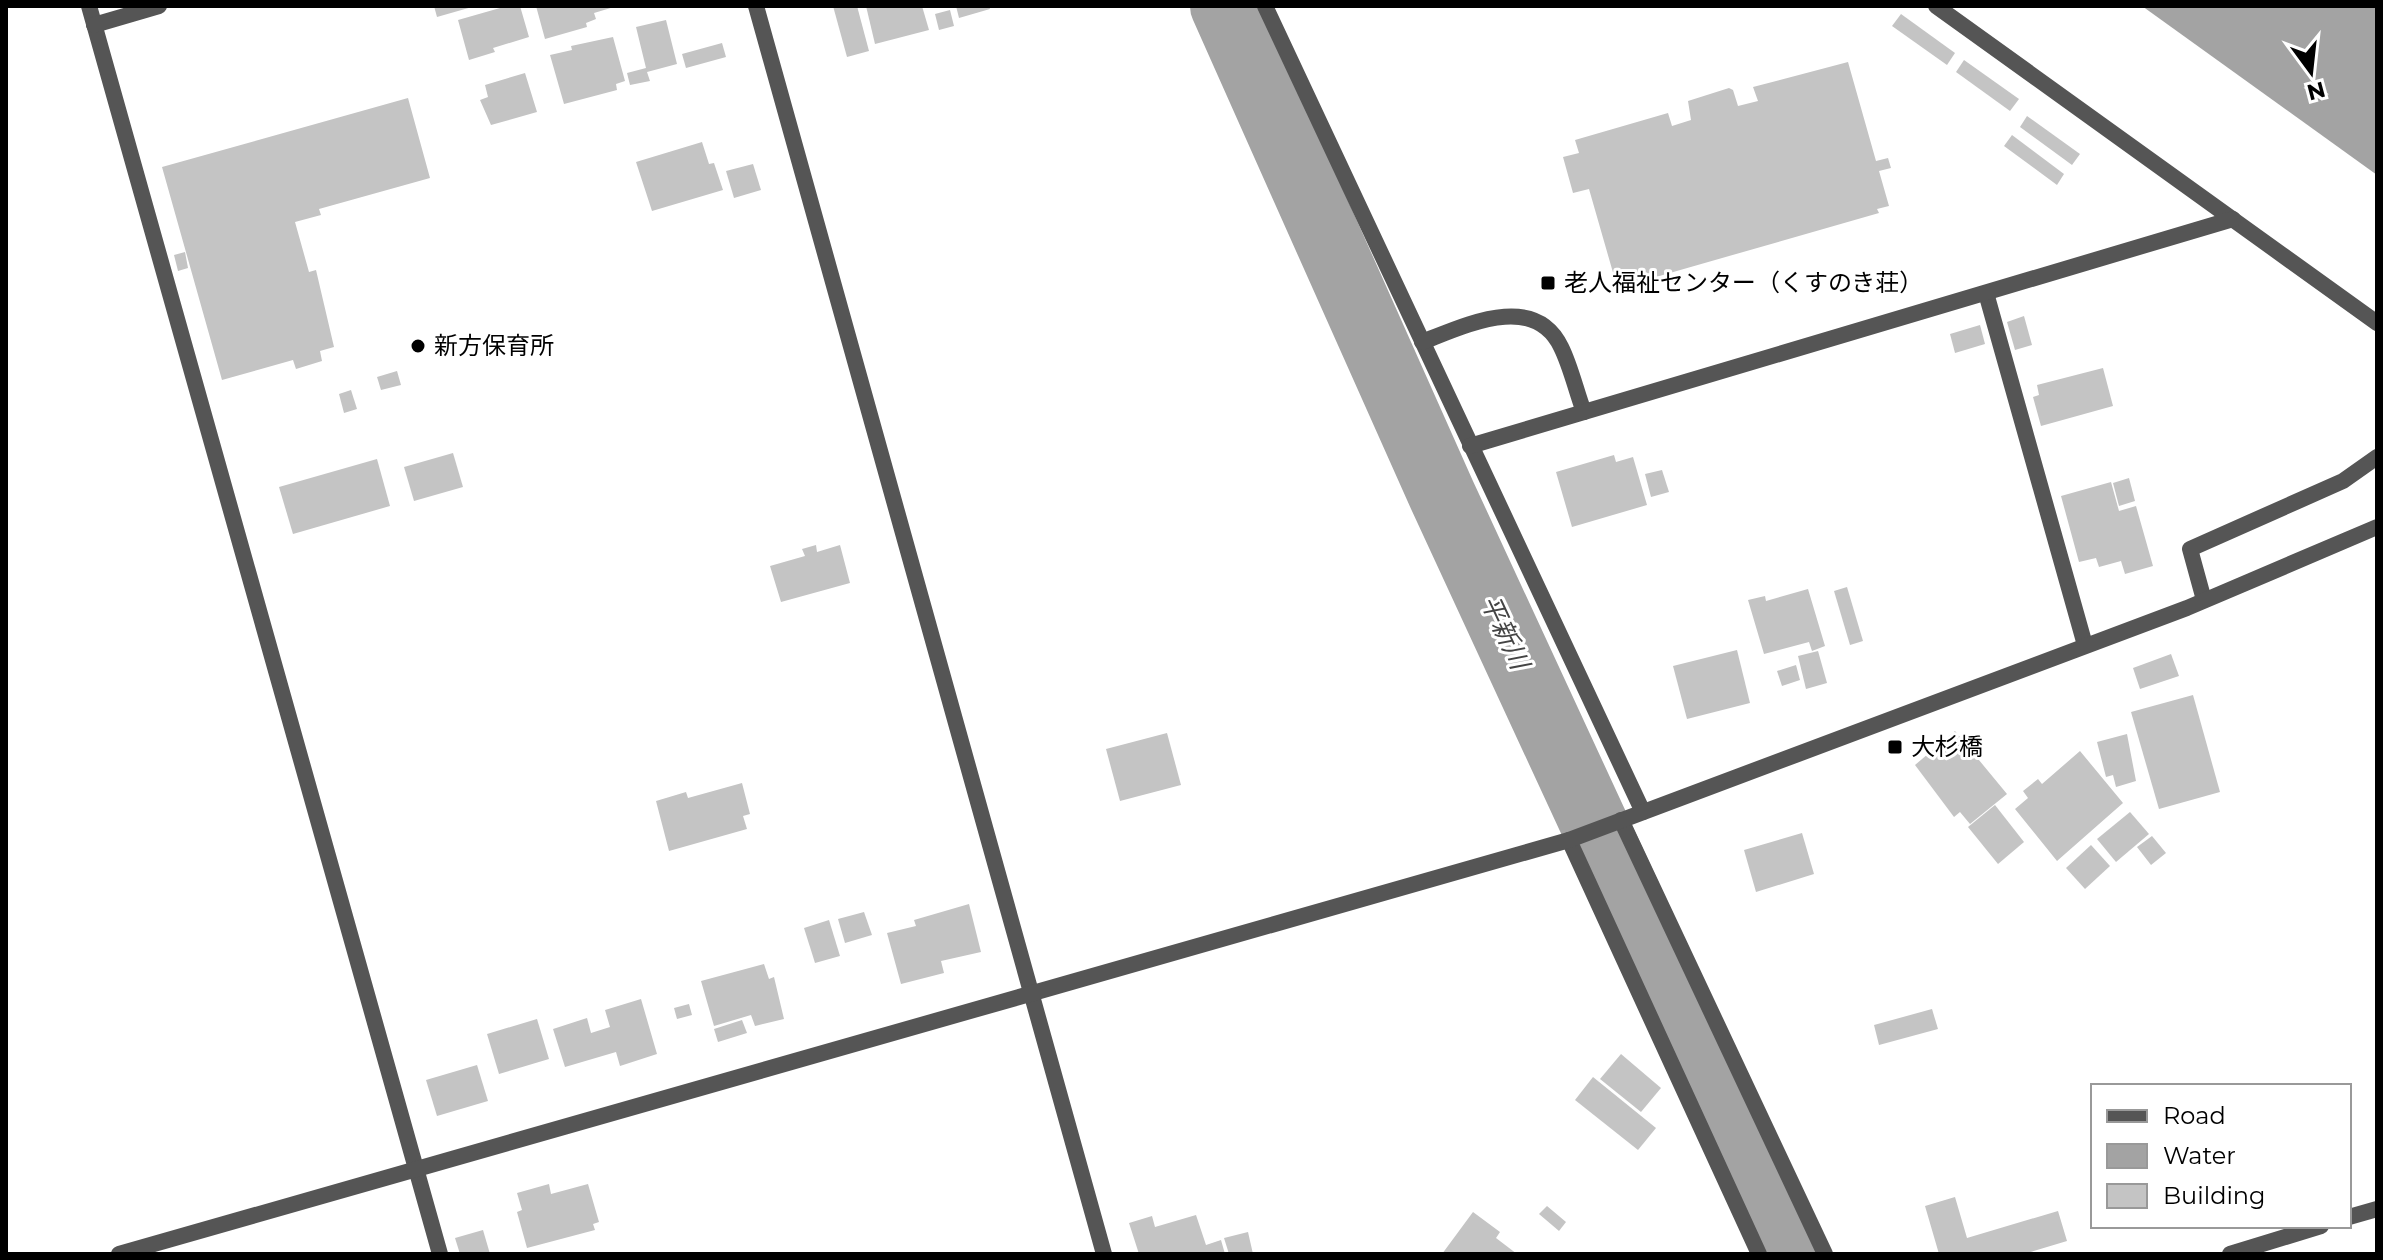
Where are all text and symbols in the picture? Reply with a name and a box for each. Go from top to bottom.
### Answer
north arrow [2271,32,2351,112]
text: N [2304,75,2328,106]
place label: 老人福祉センター（くすのき荘） [1564,268,1923,297]
marker: 老人福祉センター（くすのき荘） [1539,274,1557,292]
place label: 新方保育所 [434,331,554,360]
marker: 新方保育所 [409,337,427,355]
water label: 平新川 [1474,590,1537,677]
place label: 大杉橋 [1911,732,1983,761]
marker: 大杉橋 [1886,738,1904,756]
legend [2091,1084,2351,1228]
text: Road [2163,1101,2226,1130]
text: Water [2163,1141,2236,1170]
text: Building [2163,1181,2266,1210]

